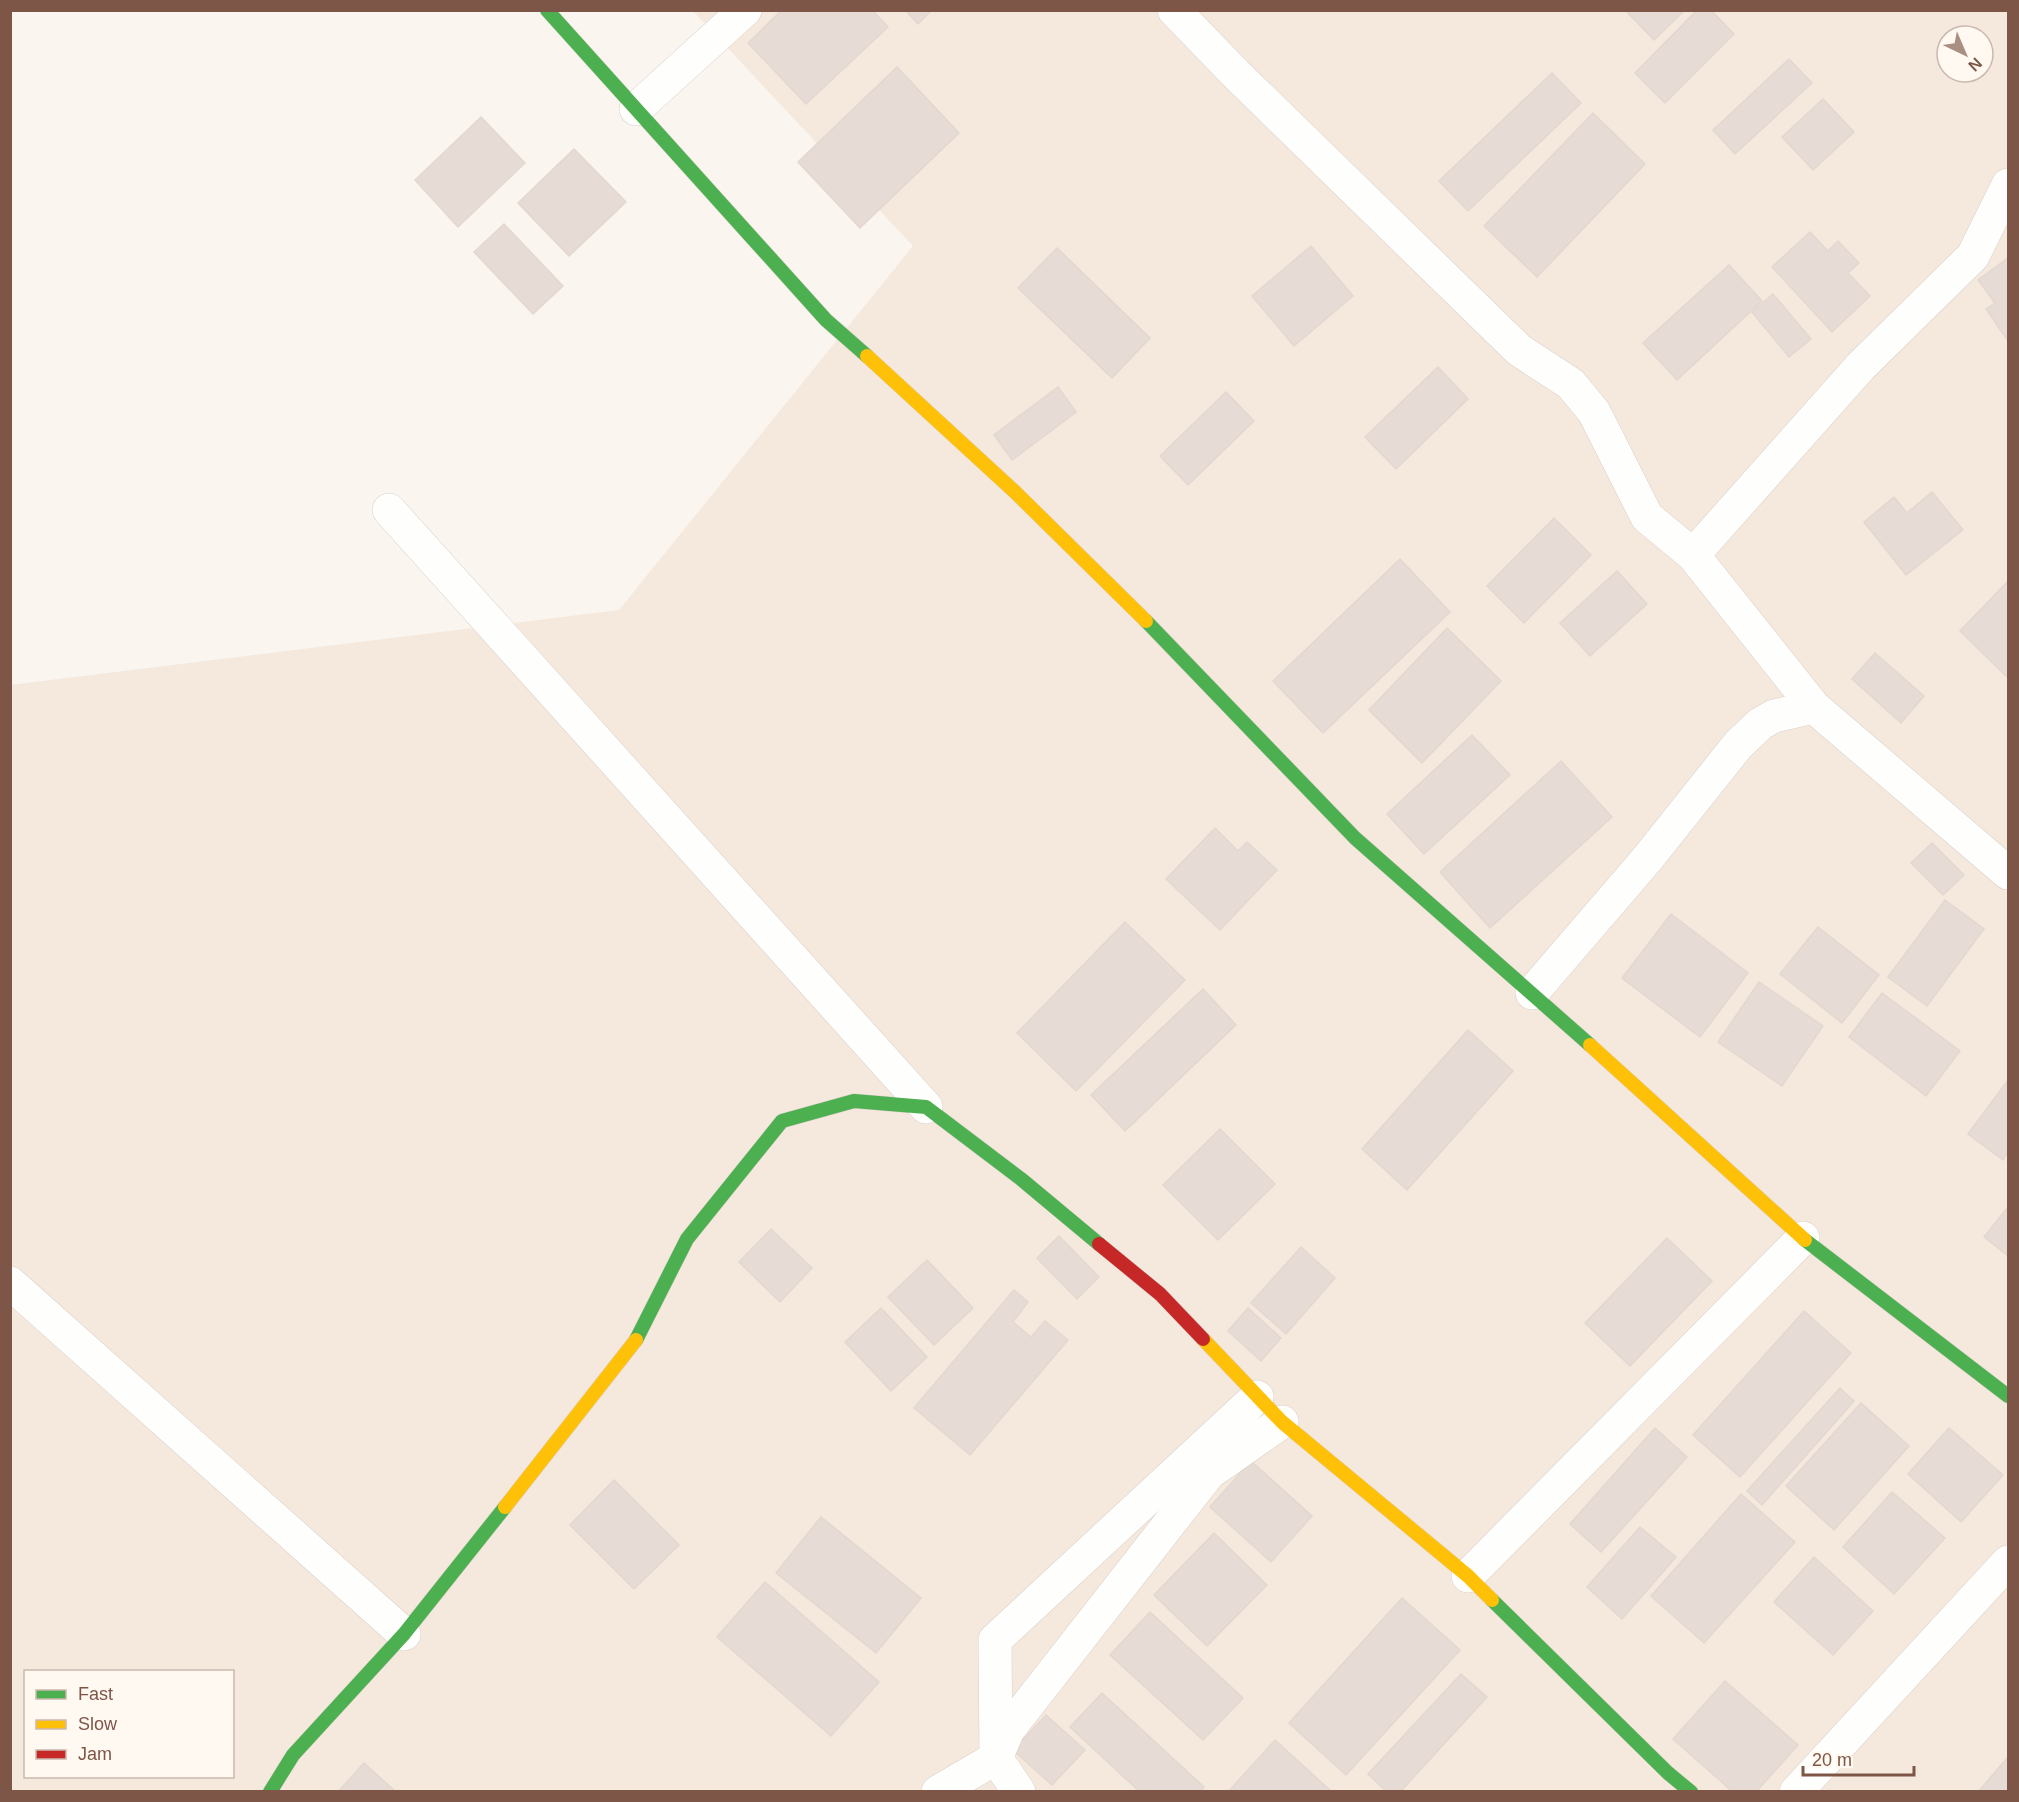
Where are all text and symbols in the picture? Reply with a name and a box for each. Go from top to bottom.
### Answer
north arrow [1935,24,1995,84]
text: N [1965,54,1985,75]
legend [24,1670,234,1778]
text: Fast [78,1684,113,1704]
text: Slow [78,1714,118,1734]
scale bar [1803,1739,1914,1777]
text: Jam [78,1744,112,1764]
text: 20 m [1812,1750,1852,1770]

